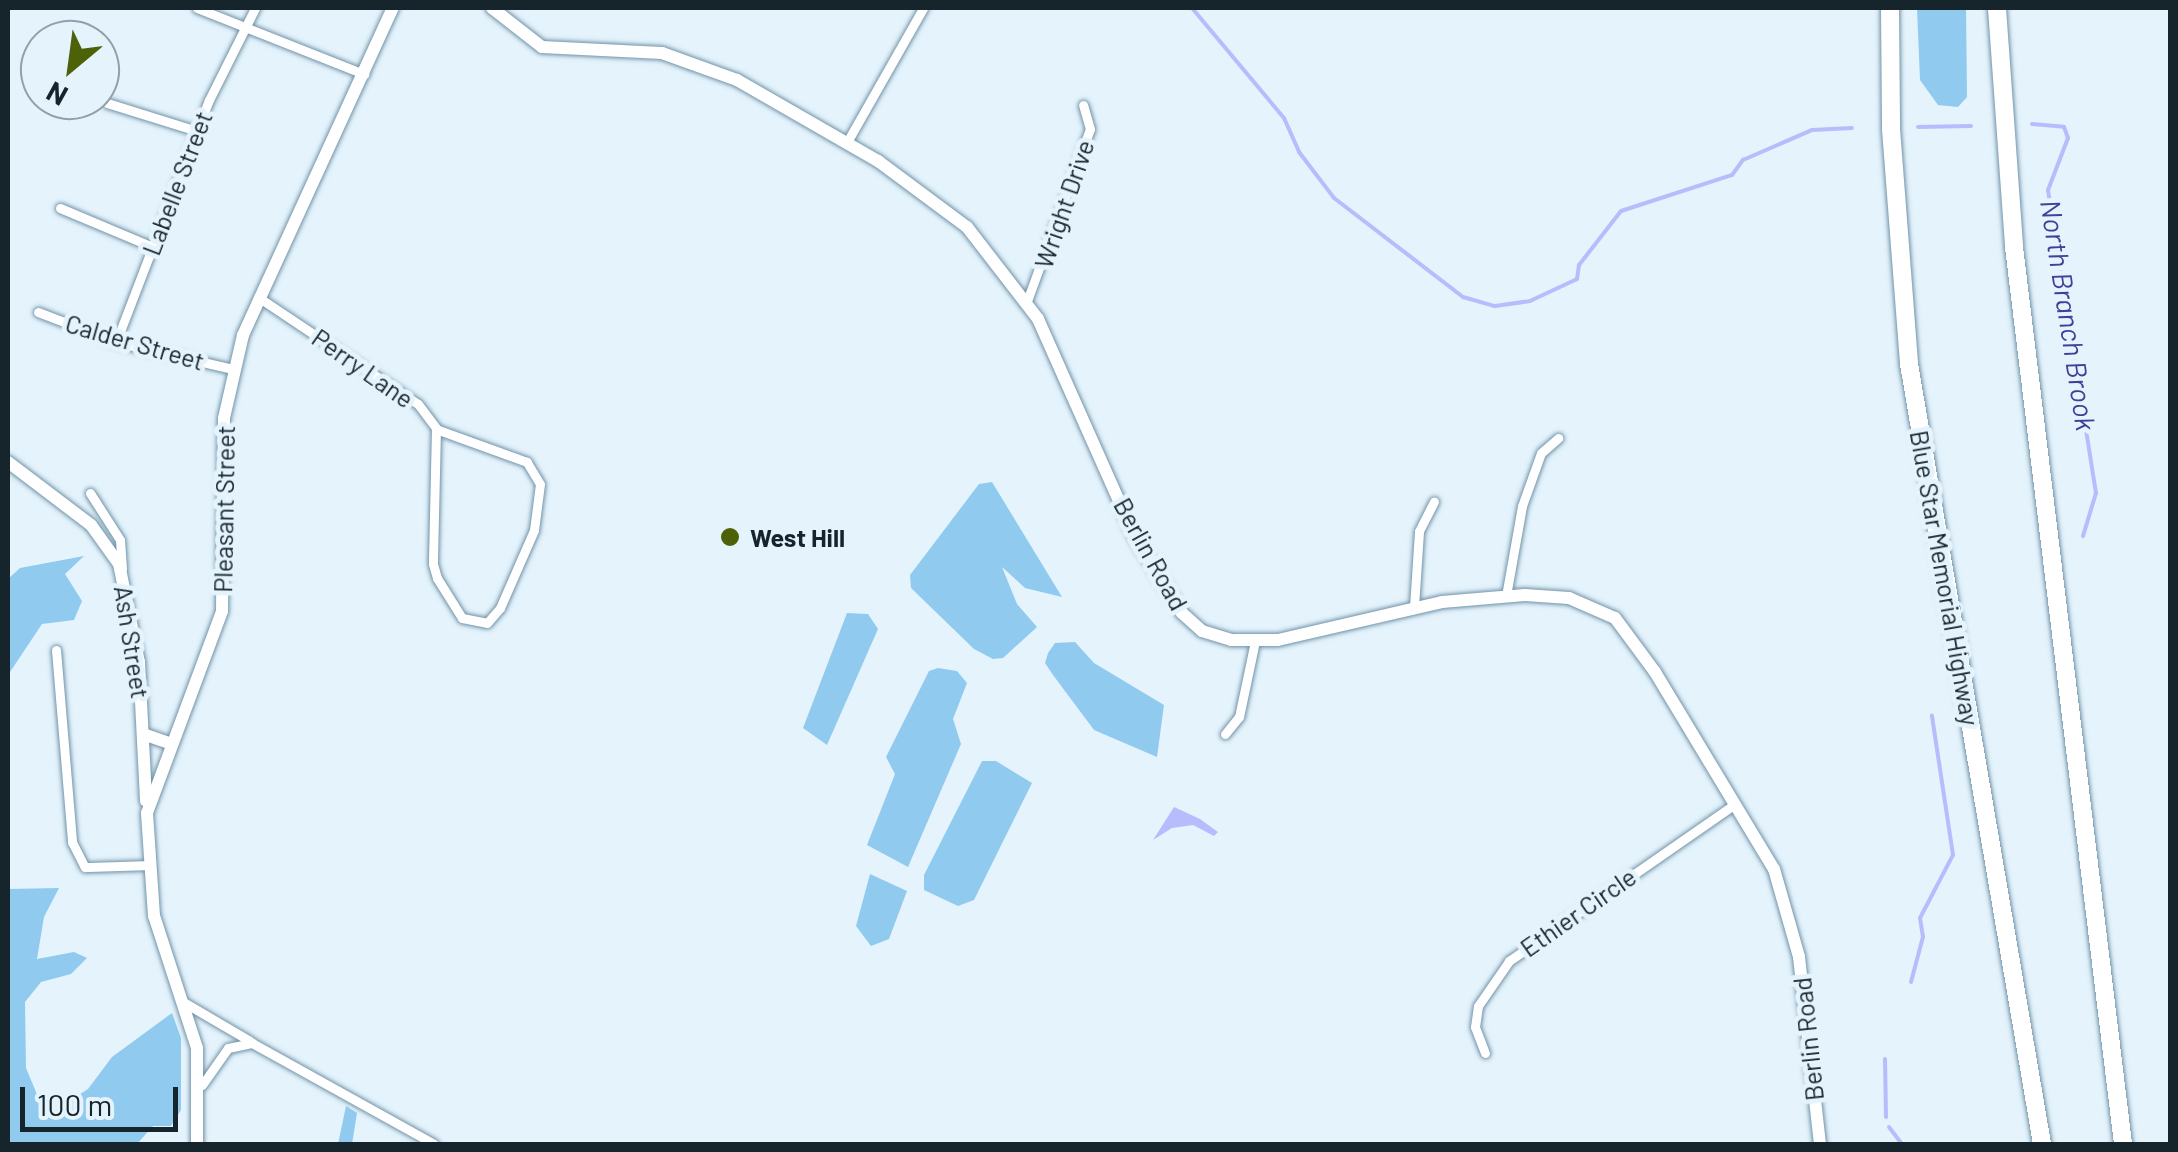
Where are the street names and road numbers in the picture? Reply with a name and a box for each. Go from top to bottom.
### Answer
street label: Labelle Street [136,107,218,259]
street label: Wright Drive [1028,136,1100,272]
street label: Calder Street [62,308,208,376]
street label: Perry Lane [307,322,419,414]
street label: Pleasant Street [208,425,240,593]
street label: Blue Star Memorial Highway [1904,428,1986,728]
street label: Berlin Road [1108,493,1194,615]
street label: Ash Street [108,583,156,701]
street label: Ethier Circle [1514,861,1642,963]
street label: Berlin Road [1787,976,1829,1102]

